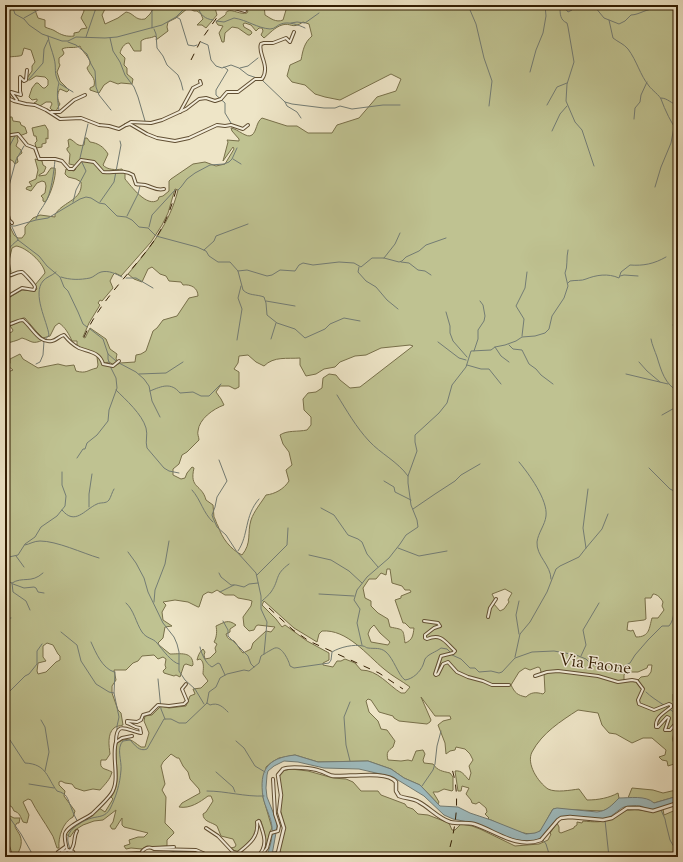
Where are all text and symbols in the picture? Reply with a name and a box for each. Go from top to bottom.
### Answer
street label: Via Faone [557,649,633,681]

